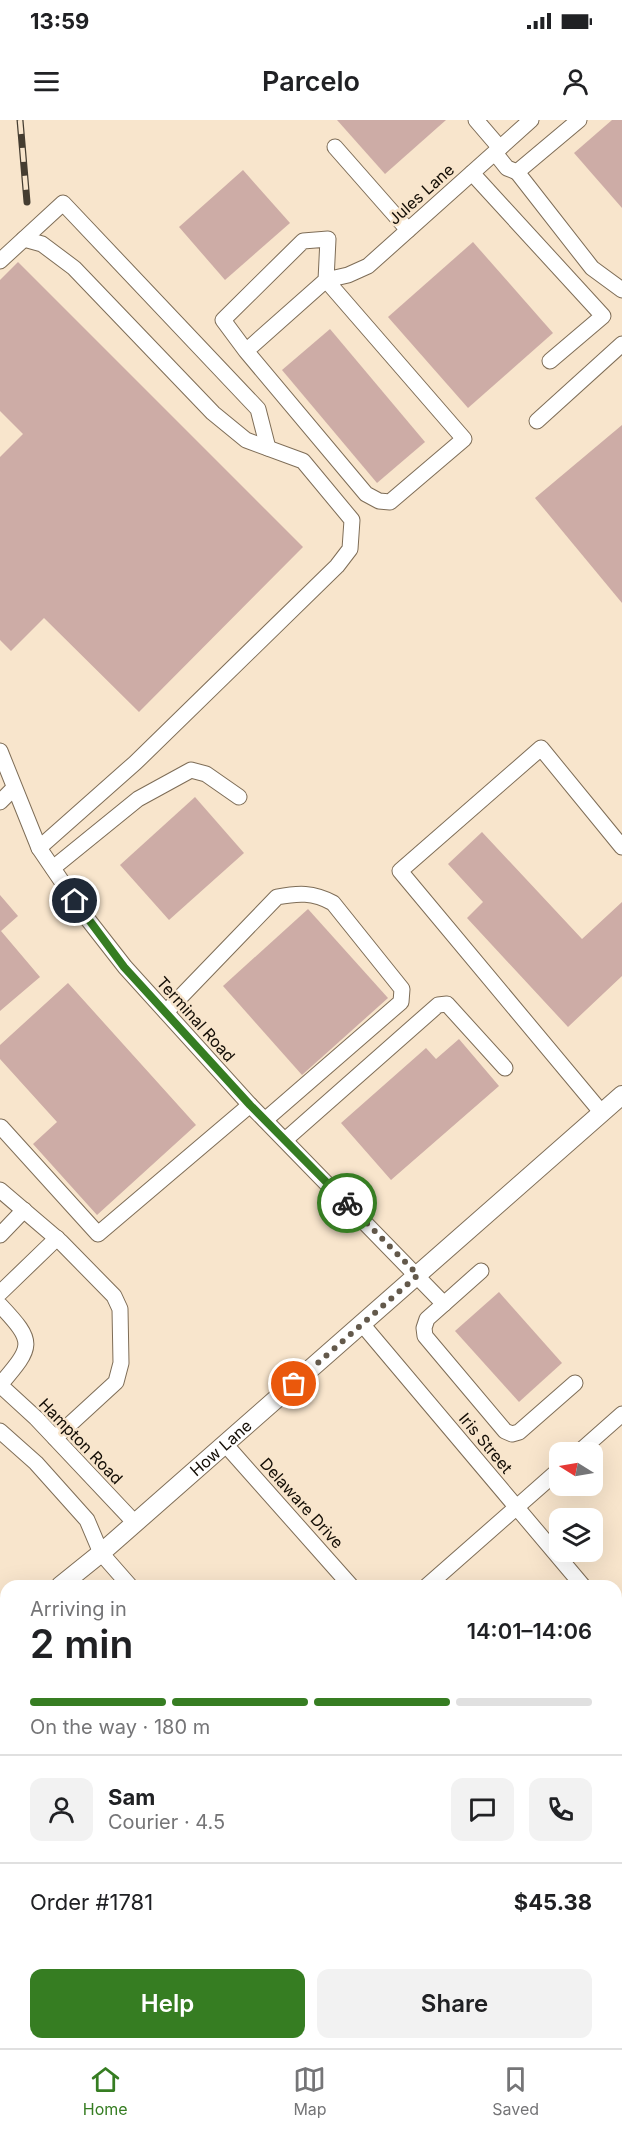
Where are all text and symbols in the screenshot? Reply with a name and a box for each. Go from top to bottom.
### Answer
text: 13:59 [30,8,89,34]
icon: menu [30,65,63,98]
text: Parcelo [262,65,360,98]
icon: person [559,65,592,98]
street label: Jules Lane [384,159,458,229]
pin [49,875,100,926]
icon: home [58,884,91,917]
street label: Terminal Road [152,972,240,1066]
courier [317,1173,377,1233]
icon: bike [331,1187,364,1220]
pin [268,1358,319,1409]
icon: bag [277,1367,310,1400]
street label: Hampton Road [35,1394,127,1488]
street label: Iris Street [455,1409,517,1477]
street label: How Lane [186,1415,256,1480]
north arrow [549,1442,603,1496]
map controls [549,1442,603,1562]
street label: Delaware Drive [256,1454,348,1552]
button: layers [549,1508,603,1562]
text: Arriving in [30,1597,127,1621]
text: 14:01–14:06 [467,1618,592,1644]
text: 2 min [30,1620,133,1667]
text: On the way · 180 m [30,1715,210,1739]
button: person [30,1778,93,1841]
button: chat [451,1778,514,1841]
button: phone [529,1778,592,1841]
text: Sam [108,1784,155,1810]
text: Courier · 4.5 [108,1810,225,1834]
text: Order #1781 [30,1889,153,1915]
text: $45.38 [514,1889,592,1915]
button: Help [30,1969,305,2038]
button: Share [317,1969,592,2038]
tab: Home [83,2063,128,2119]
tab: Map [293,2063,327,2119]
tab: Saved [492,2063,539,2119]

